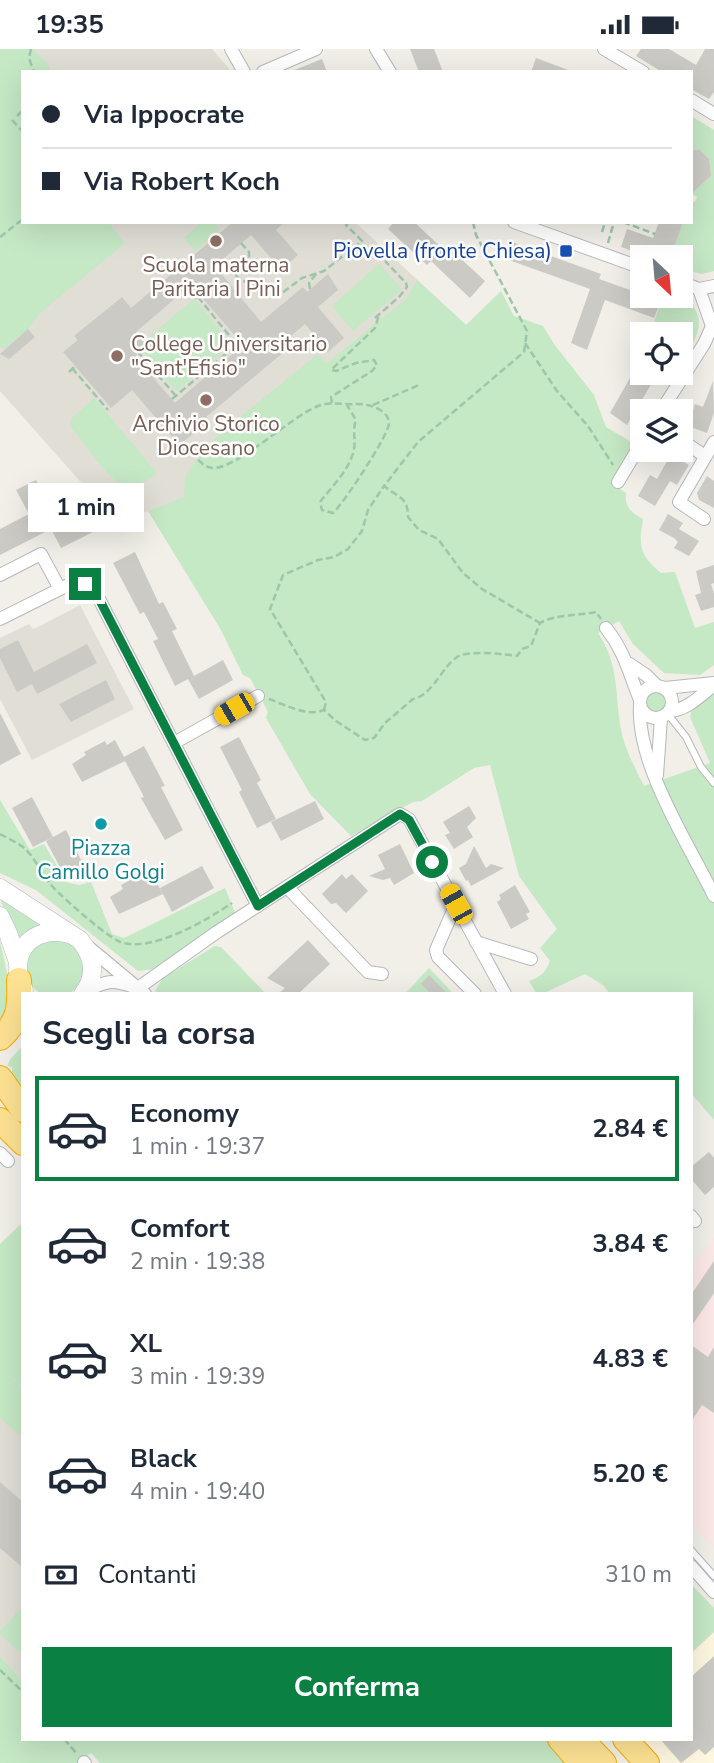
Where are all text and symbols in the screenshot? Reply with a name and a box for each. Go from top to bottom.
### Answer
text: 19:35 [35,7,104,42]
text: Via Ippocrate [84,97,244,132]
text: Via Robert Koch [84,164,280,199]
marker: Scuola materna Paritaria I Pini [208,233,224,249]
place label: Piovella (fronte Chiesa) [333,237,552,265]
marker: Piovella (fronte Chiesa) [558,243,574,259]
north arrow [630,245,693,308]
map controls [630,245,693,462]
place label: Scuola materna Paritaria I Pini [143,251,289,303]
button: locate [630,322,693,385]
place label: College Universitario "Sant'Efisio" [131,330,327,382]
marker: College Universitario "Sant'Efisio" [109,348,125,364]
marker: Archivio Storico Diocesano [198,392,214,408]
button: layers [630,399,693,462]
place label: Archivio Storico Diocesano [132,410,280,462]
callout: 1 min [27,483,143,531]
text: 1 min [56,492,116,523]
route end [69,568,101,600]
car [211,689,258,729]
marker: Piazza Camillo Golgi [93,816,109,832]
place label: Piazza Camillo Golgi [37,834,165,886]
route start [416,846,448,878]
car [437,881,476,927]
text: Scegli la corsa [42,1012,256,1055]
text: Economy [130,1096,239,1131]
icon: car [46,1097,109,1160]
text: 2.84 € [592,1111,668,1146]
text: 1 min · 19:37 [130,1131,265,1162]
text: Comfort [130,1211,230,1246]
icon: car [46,1212,109,1275]
text: 3.84 € [592,1226,668,1261]
text: 2 min · 19:38 [130,1246,265,1277]
text: XL [130,1326,162,1361]
icon: car [46,1327,109,1390]
text: 4.83 € [592,1341,668,1376]
text: 3 min · 19:39 [130,1361,265,1392]
text: Black [130,1441,197,1476]
icon: car [46,1442,109,1505]
text: 5.20 € [592,1456,668,1491]
text: 4 min · 19:40 [130,1476,265,1507]
icon: cash [42,1556,80,1594]
text: Contanti [98,1557,197,1592]
text: 310 m [605,1559,672,1590]
button: Conferma [42,1647,672,1727]

